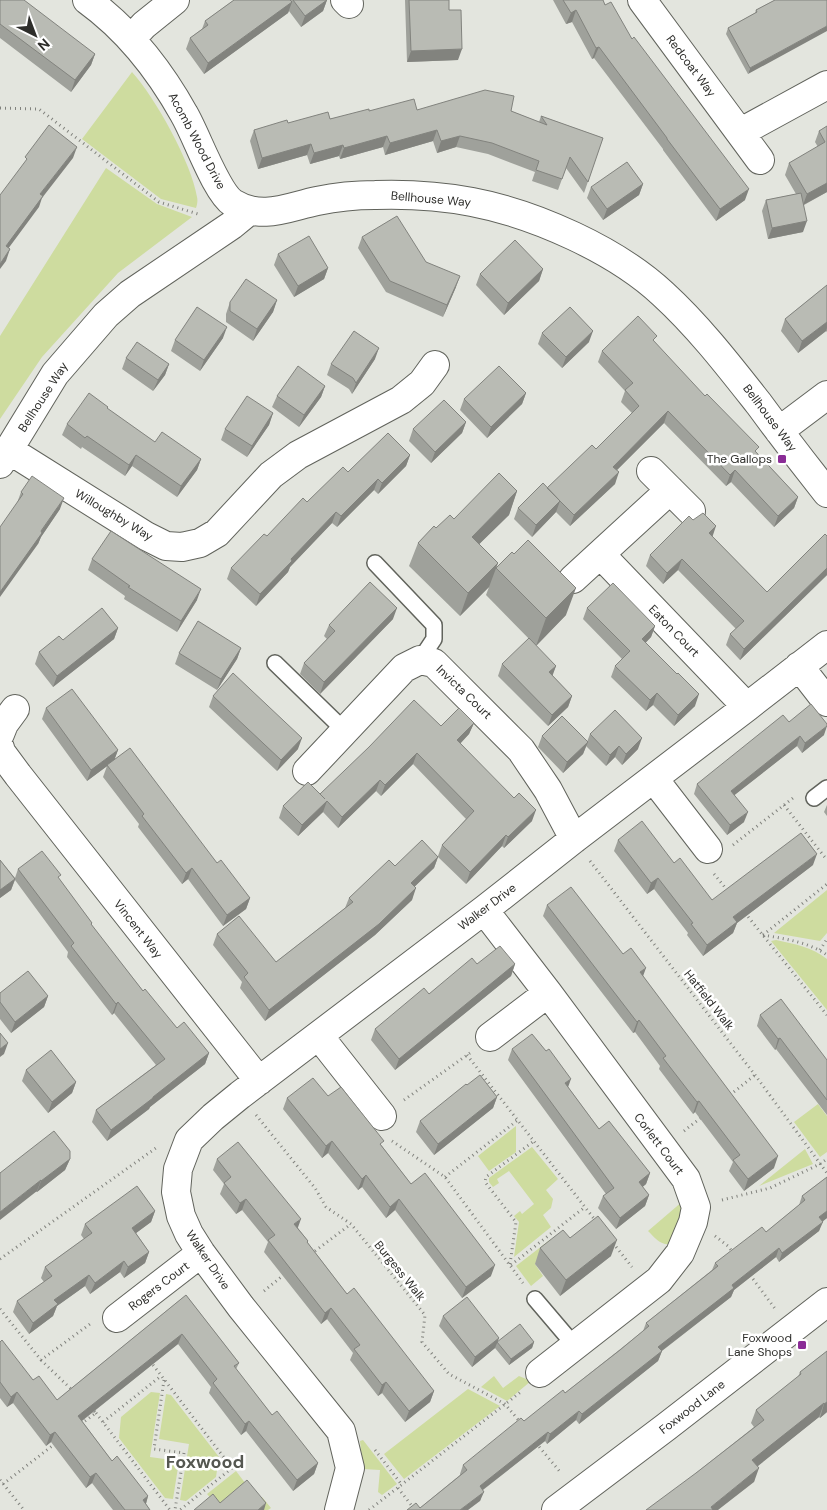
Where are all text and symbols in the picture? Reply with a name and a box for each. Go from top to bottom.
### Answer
north arrow [10,10,60,60]
street label: Redcoat Way [663,32,720,100]
text: N [34,35,54,55]
street label: Acomb Wood Drive [165,90,229,192]
street label: Bellhouse Way [390,188,472,211]
street label: Bellhouse Way [14,359,72,435]
street label: Bellhouse Way [739,381,801,455]
place label: The Gallops [707,451,772,467]
marker: The Gallops [776,453,788,465]
street label: Willoughby Way [72,485,156,545]
street label: Eaton Court [645,601,703,661]
street label: Invicta Court [433,661,496,723]
street label: Walker Drive [455,880,519,934]
street label: Vincent Way [110,896,166,962]
street label: Hatfield Walk [680,967,738,1033]
street label: Corlett Court [630,1110,688,1179]
street label: Walker Drive [182,1227,234,1293]
street label: Burgess Walk [371,1238,429,1304]
street label: Rogers Court [125,1258,193,1314]
place label: Foxwood Lane Shops [728,1330,792,1360]
marker: Foxwood Lane Shops [796,1339,808,1351]
street label: Foxwood Lane [656,1376,728,1438]
district label: Foxwood [166,1450,244,1474]

